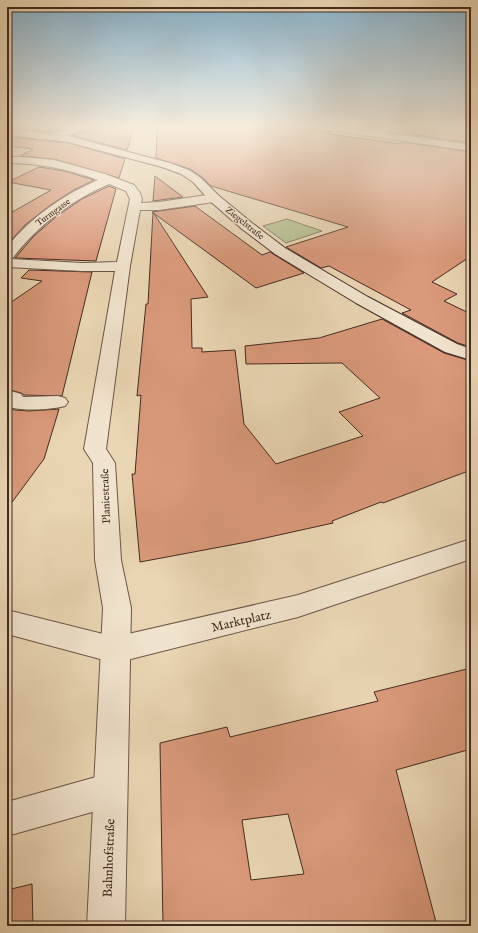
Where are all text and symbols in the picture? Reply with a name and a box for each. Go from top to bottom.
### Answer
street label: Turmgasse [34,196,73,229]
street label: Ziegelstraße [223,204,266,242]
street label: Planiestraße [98,468,114,524]
street label: Marktplatz [210,606,273,637]
street label: Bahnhofstraße [100,818,119,898]

